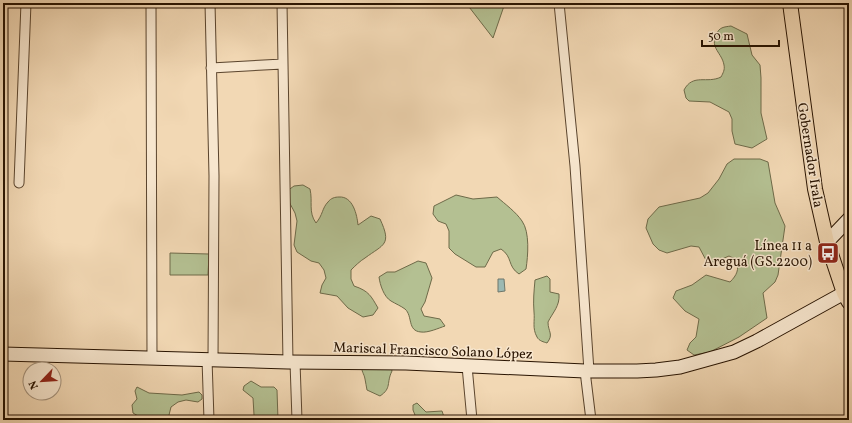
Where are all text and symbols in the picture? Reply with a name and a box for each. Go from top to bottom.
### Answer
scale bar [702,22,779,48]
text: 50 m [708,29,734,45]
street label: Gobernador Irala [792,101,827,209]
place label: Línea 11 a Areguá (GS.2200) [703,237,812,272]
bus stop icon: Línea 11 a Areguá (GS.2200) [815,240,841,266]
street label: Mariscal Francisco Solano López [333,339,533,364]
north arrow [22,361,62,401]
text: N [26,378,43,391]

